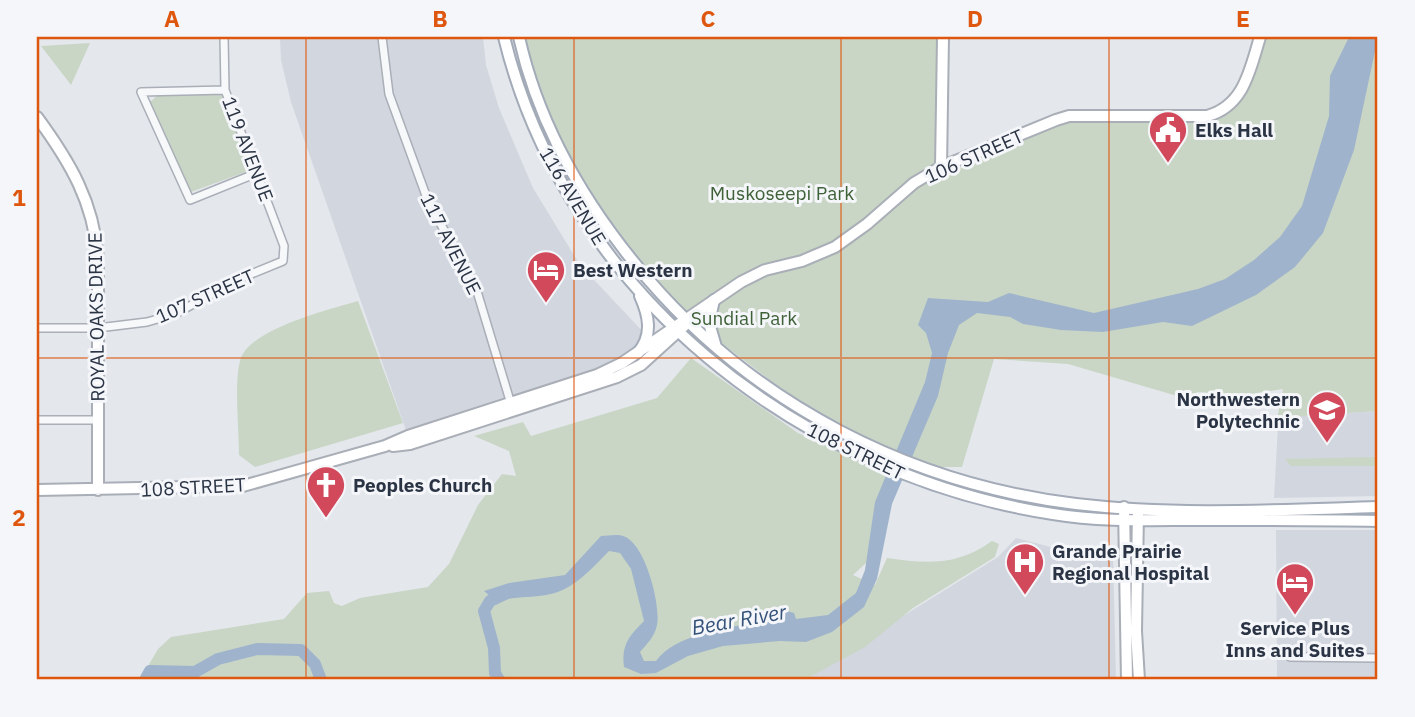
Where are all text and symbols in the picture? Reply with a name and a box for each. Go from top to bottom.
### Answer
text: A [164,3,180,33]
text: B [432,3,448,33]
text: C [701,3,716,33]
text: D [967,3,983,33]
text: E [1236,3,1250,33]
street label: 119 AVENUE [217,93,279,205]
public building icon: Elks Hall [1147,109,1189,164]
place label: Elks Hall [1195,118,1273,142]
street label: 106 STREET [921,124,1027,188]
street label: 116 AVENUE [534,143,612,249]
park label: Muskoseepi Park [710,181,854,205]
text: 1 [12,182,26,212]
street label: 117 AVENUE [415,189,487,299]
street label: ROYAL OAKS DRIVE [83,232,109,402]
hotel icon: Best Western [525,249,567,304]
place label: Best Western [573,258,693,282]
street label: 107 STREET [152,264,258,328]
park label: Sundial Park [691,306,797,330]
place label: Northwestern Polytechnic [1177,387,1300,433]
school or university icon: Northwestern Polytechnic [1306,389,1348,444]
street label: 108 STREET [803,417,909,485]
church icon: Peoples Church [305,464,347,519]
street label: 108 STREET [140,472,246,502]
place label: Peoples Church [353,473,492,497]
text: 2 [12,502,26,532]
place label: Grande Prairie Regional Hospital [1052,539,1209,585]
hospital icon: Grande Prairie Regional Hospital [1004,541,1046,596]
hotel icon: Service Plus Inns and Suites [1274,561,1316,616]
water label: Bear River [689,597,790,641]
place label: Service Plus Inns and Suites [1225,616,1365,662]

